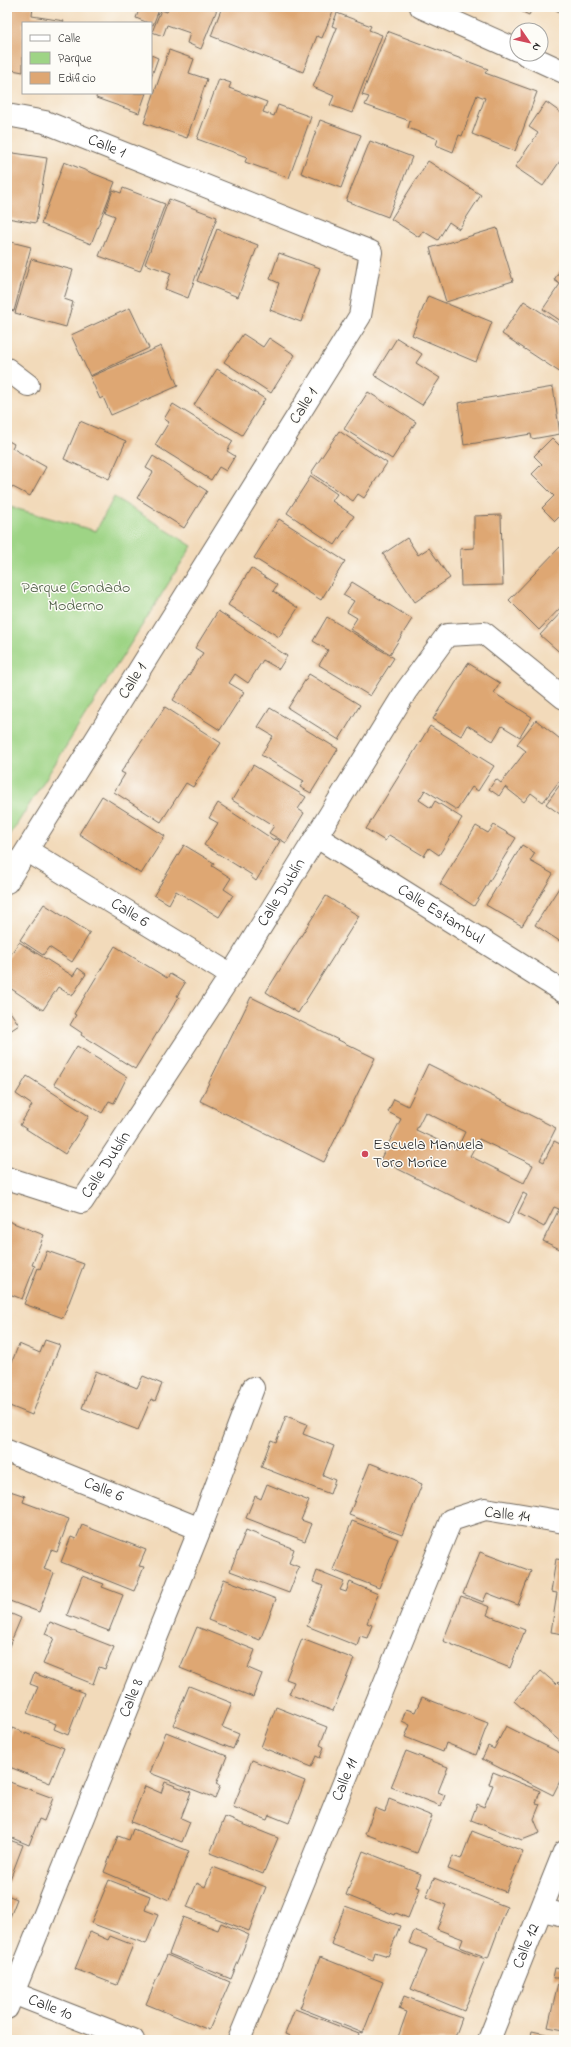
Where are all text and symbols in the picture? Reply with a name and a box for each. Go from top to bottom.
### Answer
legend [22,22,152,94]
north arrow [509,22,549,62]
text: Calle [58,30,81,48]
text: N [528,39,545,55]
text: Parque [58,50,92,68]
text: Edificio [58,70,96,88]
street label: Calle 1 [84,128,129,165]
street label: Calle 1 [283,383,325,429]
park label: Parque Condado Moderno [22,576,130,618]
street label: Calle 1 [112,658,154,704]
street label: Calle Dublín [251,854,312,931]
street label: Calle Estambul [393,878,489,951]
street label: Calle 6 [106,892,153,934]
street label: Calle Dublín [75,1126,137,1204]
place label: Escuela Manuela Toro Morice [373,1133,483,1175]
marker: Escuela Manuela Toro Morice [360,1149,370,1159]
street label: Calle 6 [80,1471,127,1509]
street label: Calle 14 [483,1501,531,1529]
street label: Calle 8 [113,1675,150,1721]
street label: Calle 11 [326,1755,365,1805]
street label: Calle 12 [507,1920,546,1972]
street label: Calle 10 [24,1988,76,2027]

